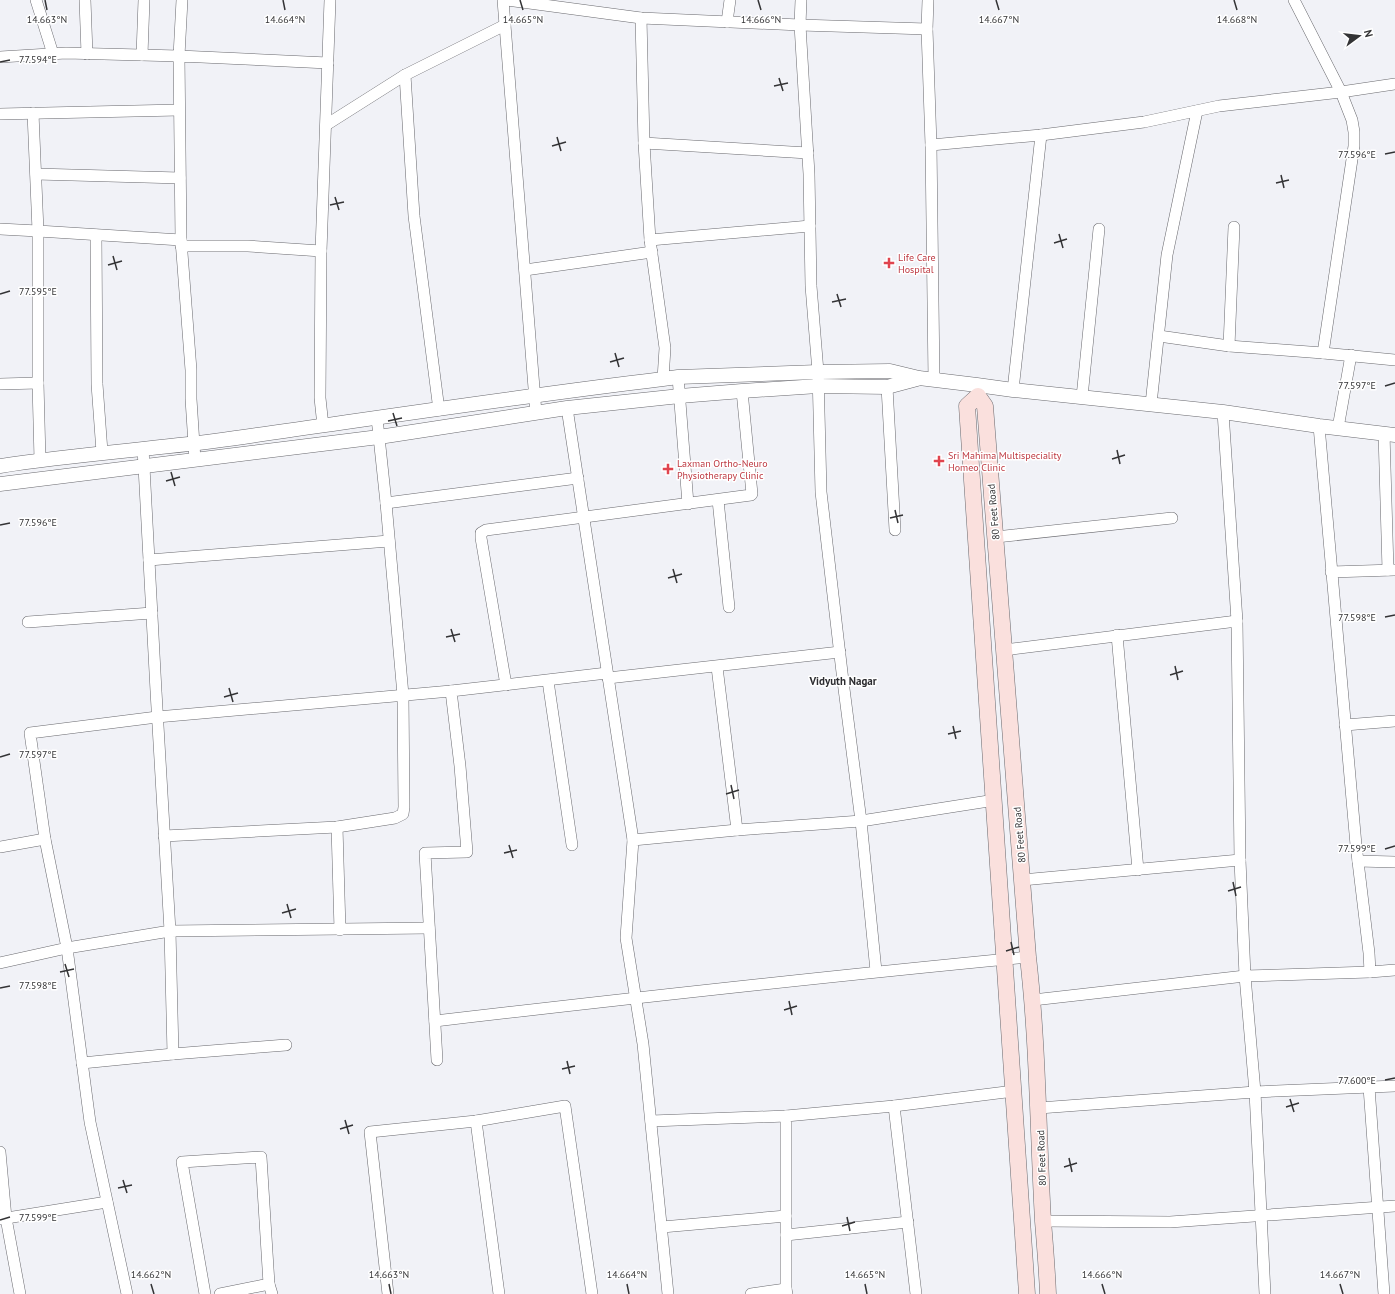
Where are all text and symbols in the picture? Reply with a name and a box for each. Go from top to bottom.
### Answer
text: 14.663°N [27,13,67,26]
text: 14.664°N [265,13,305,26]
text: 14.665°N [503,13,543,26]
text: 14.666°N [741,13,781,26]
text: 14.667°N [979,13,1019,26]
text: 14.668°N [1217,13,1257,26]
north arrow [1339,16,1379,56]
text: N [1361,28,1376,39]
text: 77.594°E [19,53,57,66]
text: 77.596°E [1338,148,1376,161]
place label: Life Care Hospital [898,251,936,276]
marker: Life Care Hospital [883,257,895,269]
text: 77.595°E [19,285,57,298]
text: 77.597°E [1338,379,1376,392]
place label: Sri Mahima Multispeciality Homeo Clinic [948,449,1062,474]
marker: Sri Mahima Multispeciality Homeo Clinic [933,455,945,467]
place label: Laxman Ortho-Neuro Physiotherapy Clinic [677,457,768,482]
marker: Laxman Ortho-Neuro Physiotherapy Clinic [662,463,674,475]
street label: 80 Feet Road [985,483,1002,540]
text: 77.596°E [19,516,57,529]
text: 77.598°E [1338,611,1376,624]
district label: Vidyuth Nagar [808,674,877,688]
text: 77.597°E [19,748,57,761]
street label: 80 Feet Road [1011,806,1028,863]
text: 77.599°E [1338,842,1376,855]
text: 77.598°E [19,979,57,992]
text: 77.600°E [1338,1074,1376,1087]
street label: 80 Feet Road [1034,1130,1049,1186]
text: 77.599°E [19,1211,57,1224]
text: 14.662°N [131,1268,171,1281]
text: 14.663°N [369,1268,409,1281]
text: 14.664°N [607,1268,647,1281]
text: 14.665°N [845,1268,885,1281]
text: 14.666°N [1082,1268,1122,1281]
text: 14.667°N [1320,1268,1360,1281]

